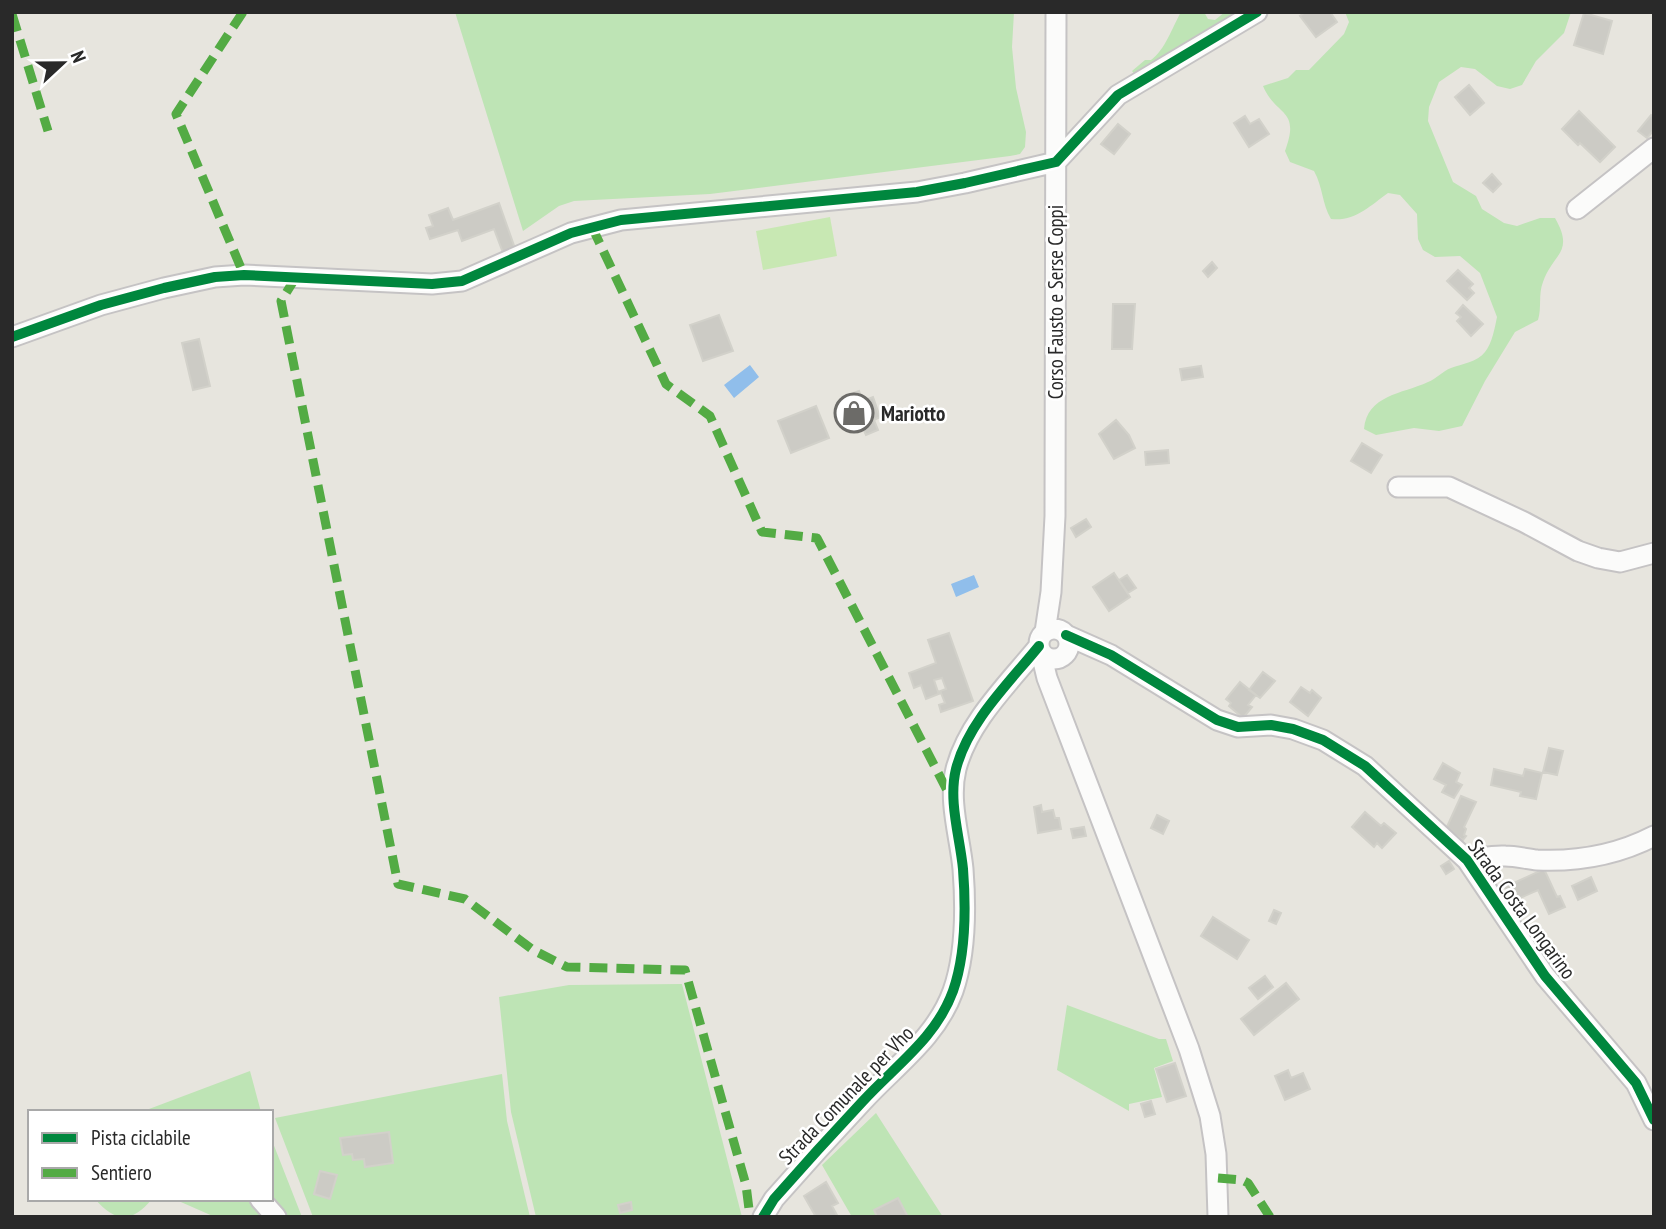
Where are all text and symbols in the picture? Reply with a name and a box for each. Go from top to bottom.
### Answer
north arrow [28,28,98,98]
text: N [66,47,92,66]
street label: Corso Fausto e Serse Coppi [1042,205,1069,399]
shop icon: Mariotto [833,392,875,434]
place label: Mariotto [881,400,945,427]
street label: Strada Costa Longarino [1462,834,1582,984]
street label: Strada Comunale per Vho [773,1020,919,1170]
legend [28,1110,273,1201]
text: Pista ciclabile [91,1124,191,1151]
text: Sentiero [91,1159,152,1186]

